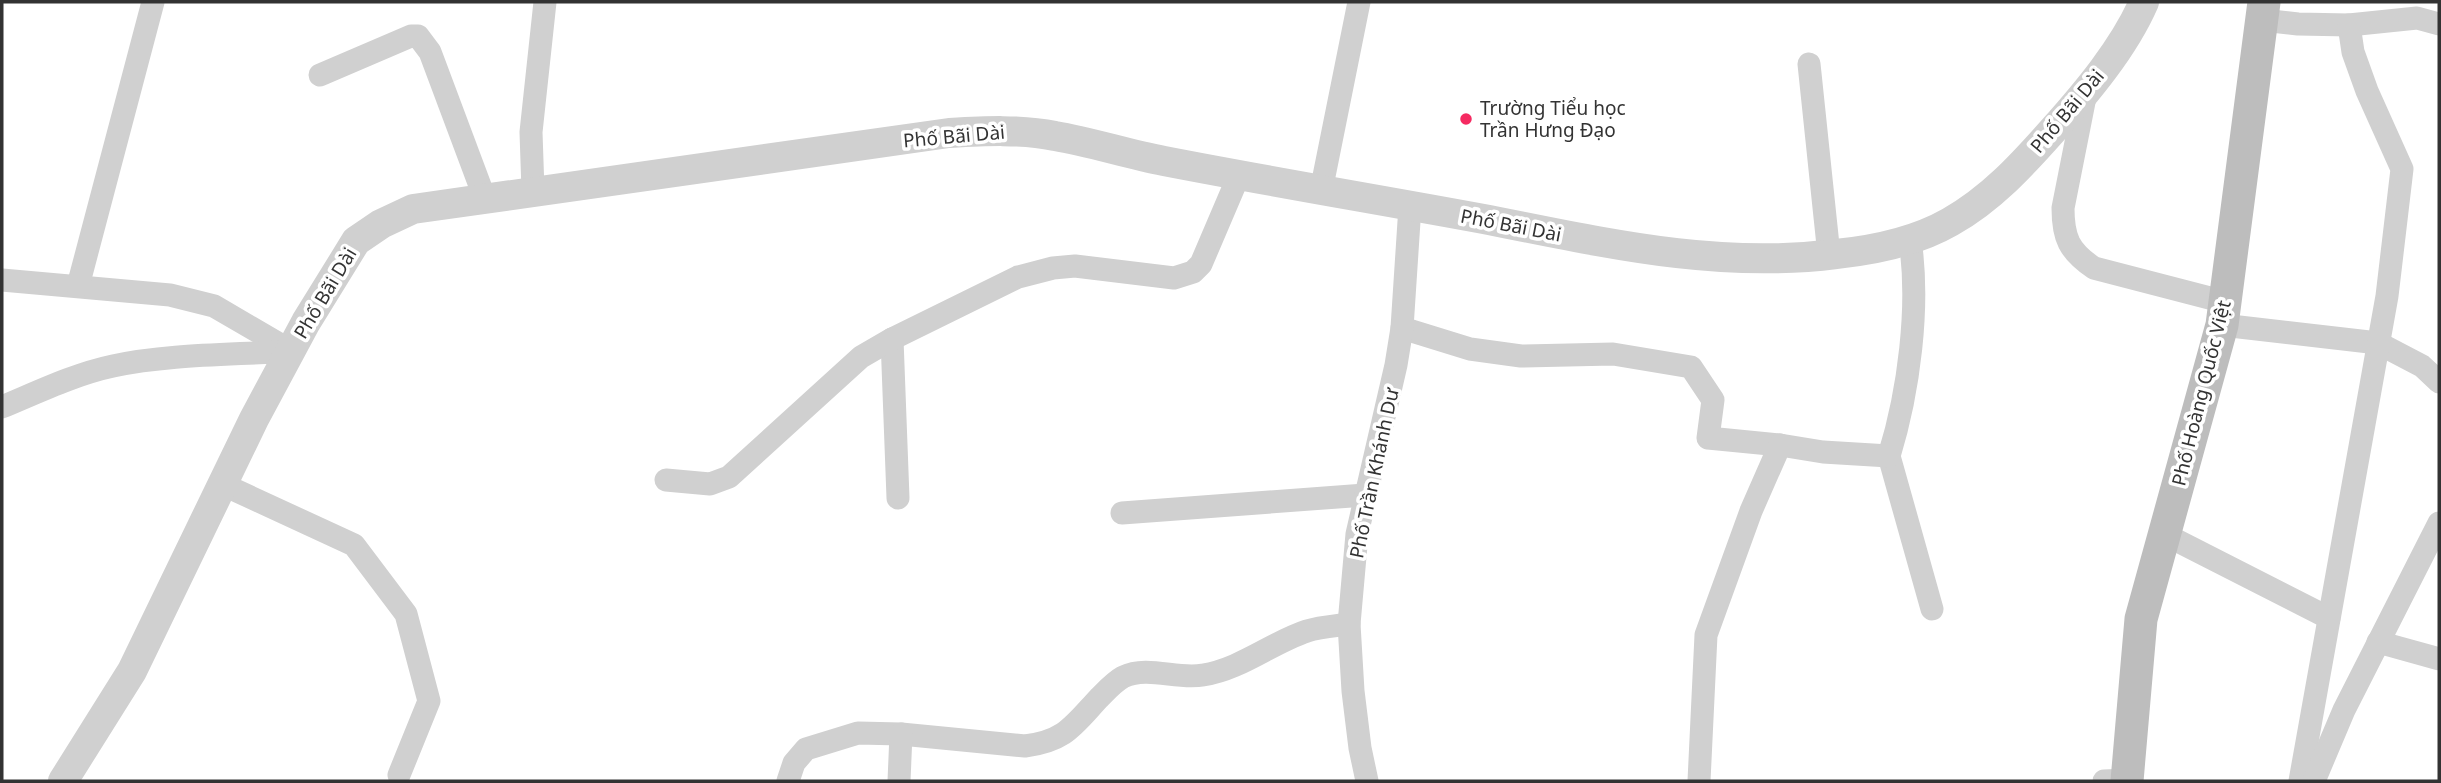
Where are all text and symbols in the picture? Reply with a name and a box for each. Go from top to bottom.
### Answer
street label: Phố Bãi Dài [2024,64,2110,158]
place label: Trường Tiểu học Trần Hưng Đạo [1480,95,1626,143]
marker: Trường Tiểu học Trần Hưng Đạo [1458,111,1474,127]
street label: Phố Bãi Dài [902,119,1006,153]
street label: Phố Bãi Dài [1458,203,1564,247]
street label: Phố Bãi Dài [288,243,362,343]
street label: Phố Hoàng Quốc Việt [2165,297,2237,488]
street label: Phố Trần Khánh Dư [1343,384,1405,560]

